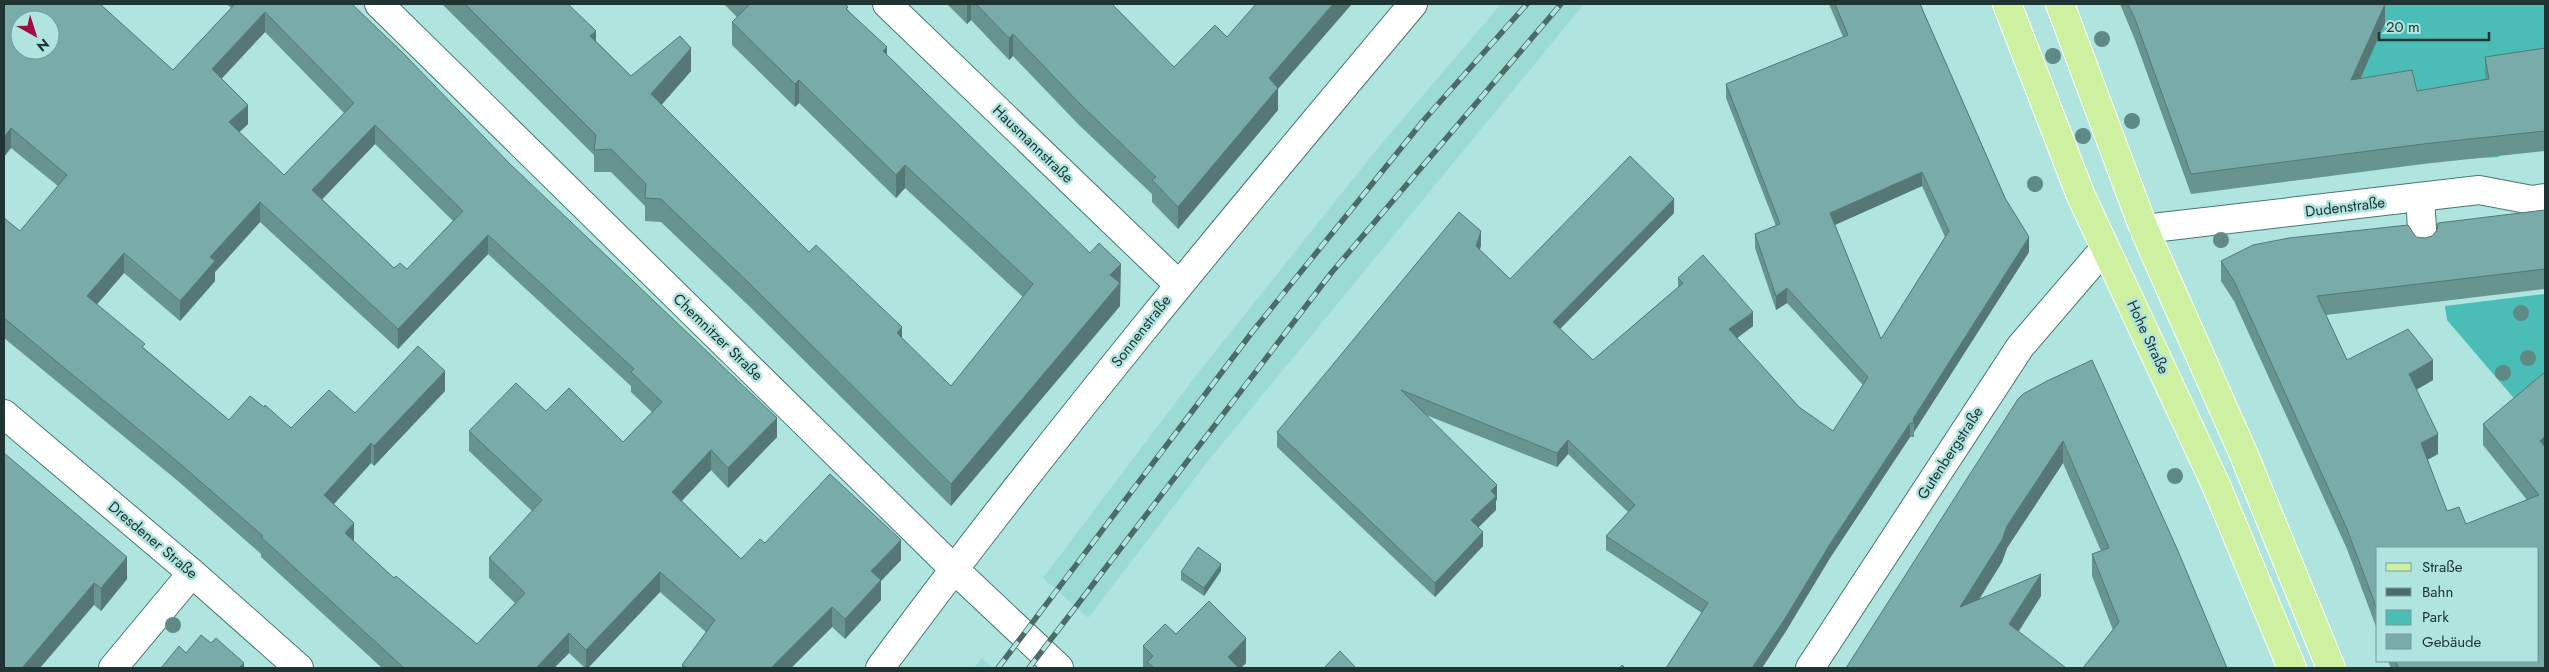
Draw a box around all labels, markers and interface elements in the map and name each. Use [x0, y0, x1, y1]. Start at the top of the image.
north arrow [10, 10, 60, 60]
scale bar [2379, 10, 2489, 42]
text: 20 m [2386, 16, 2420, 38]
text: N [33, 34, 54, 56]
street label: Hausmannstraße [988, 100, 1079, 188]
street label: Dudenstraße [2304, 191, 2387, 223]
street label: Chemnitzer Straße [668, 288, 768, 386]
street label: Sonnenstraße [1106, 290, 1176, 372]
street label: Hohe Straße [2121, 296, 2175, 378]
street label: Gutenbergstraße [1912, 402, 1988, 504]
street label: Dresdener Straße [103, 496, 203, 584]
legend [2376, 547, 2539, 662]
text: Straße [2422, 556, 2463, 578]
text: Bahn [2422, 581, 2453, 603]
text: Park [2422, 606, 2449, 628]
text: Gebäude [2422, 631, 2482, 653]

